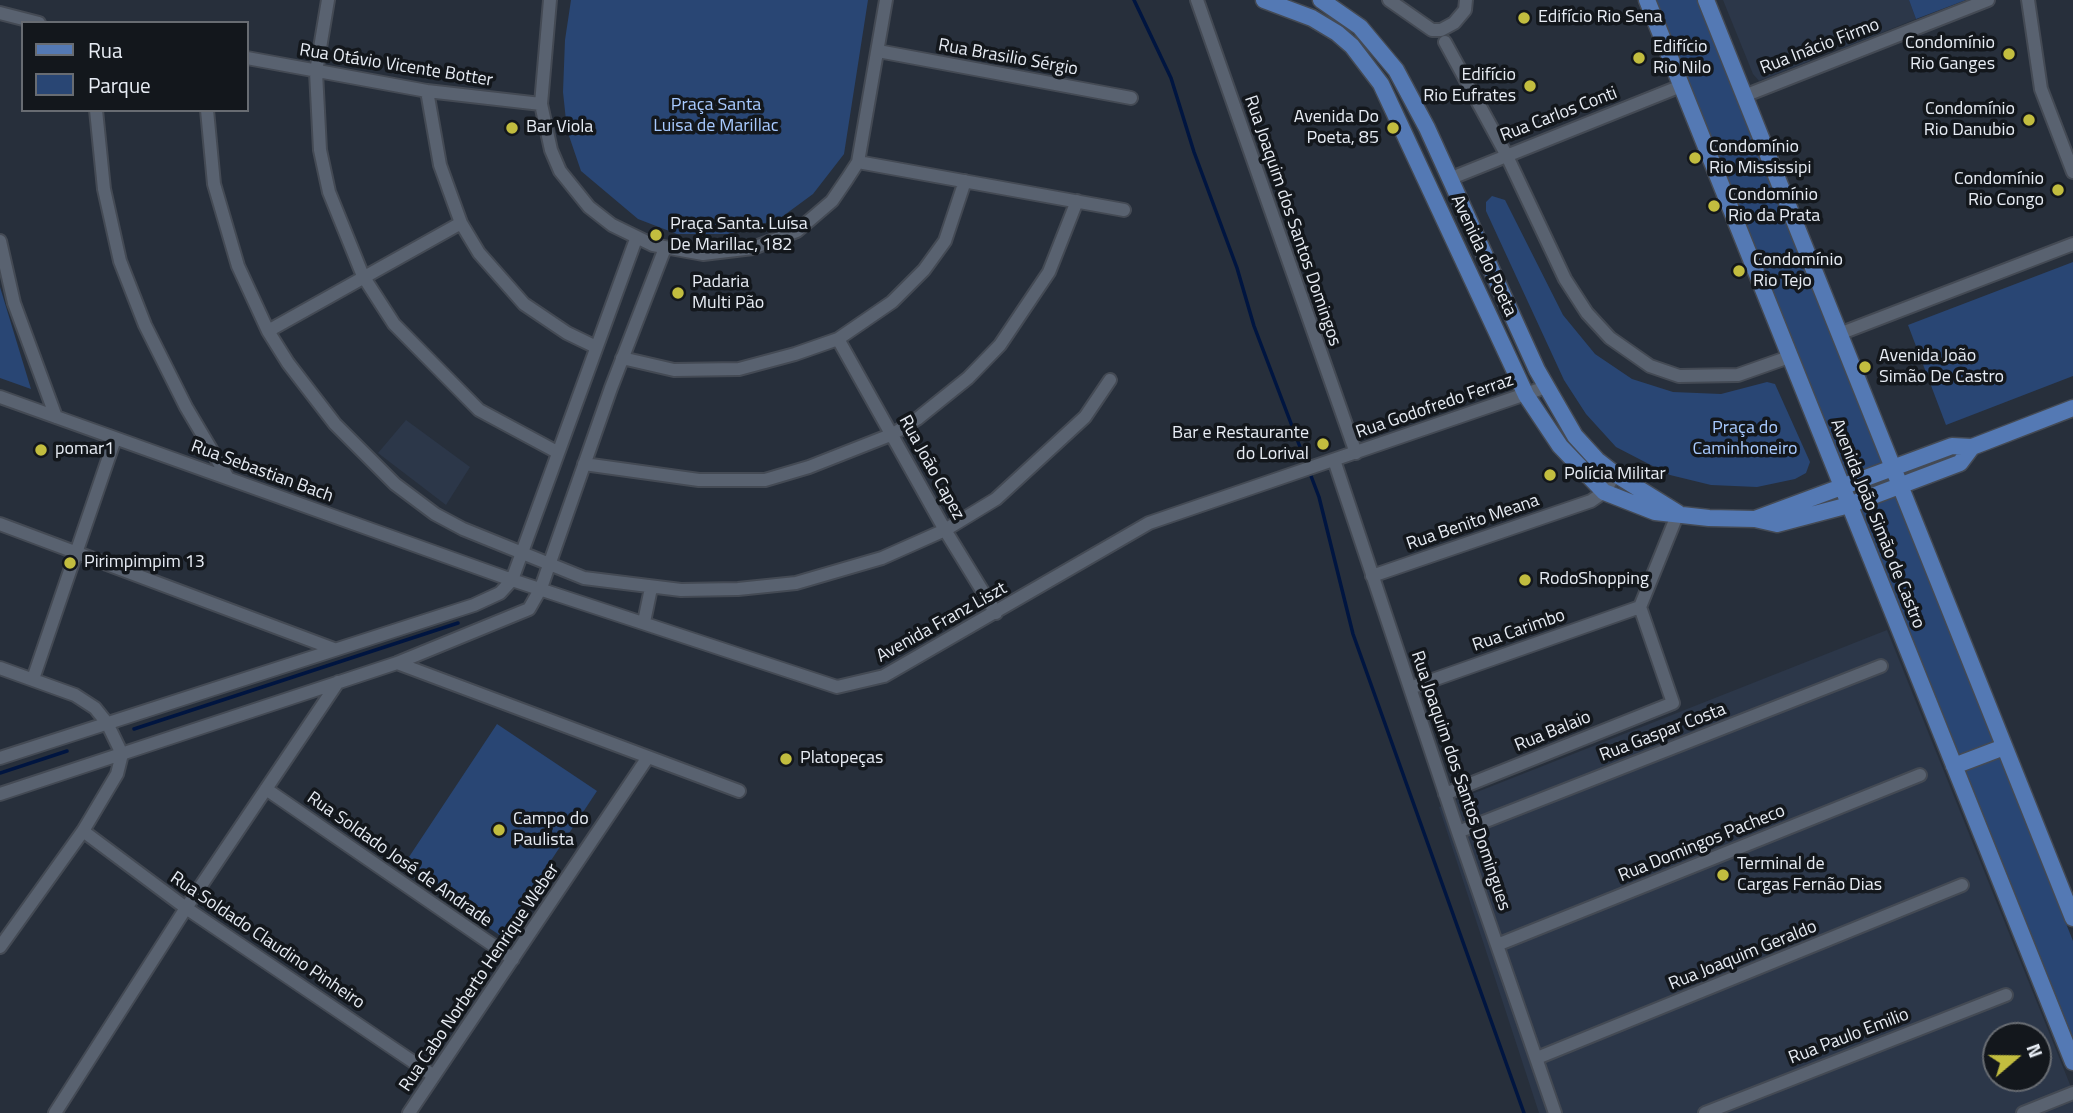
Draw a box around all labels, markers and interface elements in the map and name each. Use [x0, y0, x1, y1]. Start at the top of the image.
place label: Edifício Rio Sena [1538, 7, 1662, 29]
marker: Edifício Rio Sena [1516, 10, 1532, 26]
street label: Rua Inácio Firmo [1757, 14, 1883, 80]
legend [21, 21, 248, 112]
place label: Condomínio Rio Ganges [1905, 33, 1995, 76]
text: Rua [88, 34, 123, 66]
street label: Rua Brasilio Sérgio [936, 35, 1080, 81]
place label: Edifício Rio Nilo [1653, 37, 1711, 80]
street label: Rua Otávio Vicente Botter [298, 40, 494, 92]
marker: Condomínio Rio Ganges [2001, 46, 2017, 62]
marker: Edifício Rio Nilo [1631, 50, 1647, 66]
place label: Edifício Rio Eufrates [1423, 65, 1516, 108]
text: Parque [88, 69, 151, 101]
marker: Edifício Rio Eufrates [1522, 78, 1538, 94]
street label: Rua Carlos Conti [1497, 83, 1621, 147]
street label: Rua Joaquim dos Santos Domingos [1239, 93, 1345, 349]
park label: Praça Santa Luisa de Marillac [653, 95, 779, 138]
place label: Condomínio Rio Danubio [1924, 99, 2015, 142]
place label: Avenida Do Poeta, 85 [1294, 107, 1379, 150]
marker: Condomínio Rio Danubio [2021, 112, 2037, 128]
place label: Bar Viola [526, 117, 593, 139]
marker: Bar Viola [504, 120, 520, 136]
marker: Avenida Do Poeta, 85 [1385, 120, 1401, 136]
place label: Condomínio Rio Mississipi [1709, 137, 1811, 180]
marker: Condomínio Rio Mississipi [1687, 150, 1703, 166]
place label: Condomínio Rio Congo [1954, 169, 2044, 212]
marker: Condomínio Rio Congo [2050, 182, 2066, 198]
place label: Condomínio Rio da Prata [1728, 185, 1820, 228]
street label: Avenida do Poeta [1445, 192, 1521, 320]
marker: Condomínio Rio da Prata [1706, 198, 1722, 214]
place label: Praça Santa. Luísa De Marillac, 182 [670, 214, 808, 256]
marker: Praça Santa. Luísa De Marillac, 182 [648, 227, 664, 243]
place label: Condomínio Rio Tejo [1753, 250, 1843, 292]
marker: Condomínio Rio Tejo [1731, 263, 1747, 279]
place label: Padaria Multi Pão [692, 272, 764, 314]
marker: Padaria Multi Pão [670, 285, 686, 301]
place label: Avenida João Simão De Castro [1879, 346, 2004, 388]
marker: Avenida João Simão De Castro [1857, 359, 1873, 375]
street label: Rua Godofredo Ferraz [1353, 370, 1517, 444]
street label: Rua João Capez [893, 412, 969, 524]
street label: Avenida João Simão de Castro [1825, 416, 1929, 632]
park label: Praça do Caminhoneiro [1693, 418, 1797, 460]
place label: Bar e Restaurante do Lorival [1172, 423, 1309, 466]
street label: Rua Sebastian Bach [188, 436, 336, 508]
marker: Bar e Restaurante do Lorival [1315, 436, 1331, 452]
place label: pomar1 [55, 439, 114, 461]
marker: pomar1 [33, 442, 49, 458]
place label: Polícia Militar [1564, 464, 1666, 486]
marker: Polícia Militar [1542, 467, 1558, 483]
street label: Rua Benito Meana [1404, 490, 1542, 556]
place label: Pirimpimpim 13 [84, 552, 205, 574]
marker: Pirimpimpim 13 [62, 555, 78, 571]
place label: RodoShopping [1539, 569, 1649, 591]
marker: RodoShopping [1517, 572, 1533, 588]
street label: Avenida Franz Liszt [873, 578, 1011, 668]
street label: Rua Carimbo [1470, 605, 1568, 657]
street label: Rua Joaquim dos Santos Domingues [1405, 648, 1515, 914]
street label: Rua Gaspar Costa [1597, 699, 1729, 767]
street label: Rua Balaio [1512, 707, 1594, 757]
place label: Platopeças [800, 748, 883, 770]
marker: Platopeças [778, 751, 794, 767]
street label: Rua Soldado José de Andrade [302, 788, 496, 932]
street label: Rua Domingos Pacheco [1615, 801, 1789, 887]
place label: Campo do Paulista [513, 809, 589, 852]
marker: Campo do Paulista [491, 822, 507, 838]
place label: Terminal de Cargas Fernão Dias [1737, 854, 1882, 896]
street label: Rua Cabo Norberto Henrique Weber [395, 860, 565, 1096]
marker: Terminal de Cargas Fernão Dias [1715, 867, 1731, 883]
street label: Rua Soldado Claudino Pinheiro [166, 868, 368, 1014]
street label: Rua Joaquim Geraldo [1666, 916, 1820, 996]
street label: Rua Paulo Emilio [1786, 1004, 1912, 1070]
north arrow [1982, 1022, 2052, 1092]
text: N [2019, 1039, 2051, 1061]

